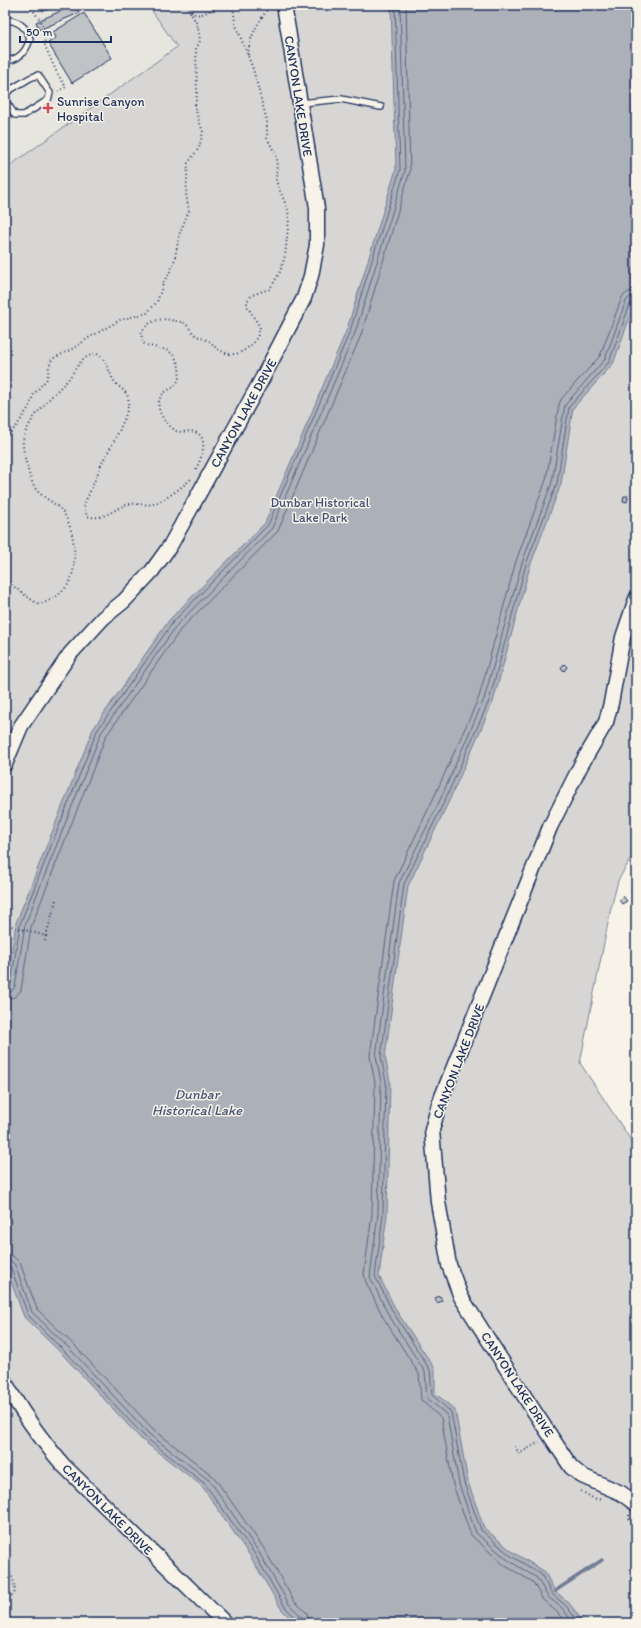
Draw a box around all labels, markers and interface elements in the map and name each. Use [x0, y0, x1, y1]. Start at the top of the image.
scale bar [20, 18, 111, 44]
text: 50 m [26, 25, 52, 39]
street label: CANYON LAKE DRIVE [282, 35, 315, 158]
place label: Sunrise Canyon Hospital [57, 94, 145, 124]
marker: Sunrise Canyon Hospital [42, 102, 54, 114]
street label: CANYON LAKE DRIVE [207, 356, 280, 470]
park label: Dunbar Historical Lake Park [271, 495, 370, 525]
street label: CANYON LAKE DRIVE [430, 1001, 487, 1121]
water label: Dunbar Historical Lake [152, 1086, 243, 1119]
street label: CANYON LAKE DRIVE [478, 1329, 557, 1440]
street label: CANYON LAKE DRIVE [59, 1461, 156, 1558]

